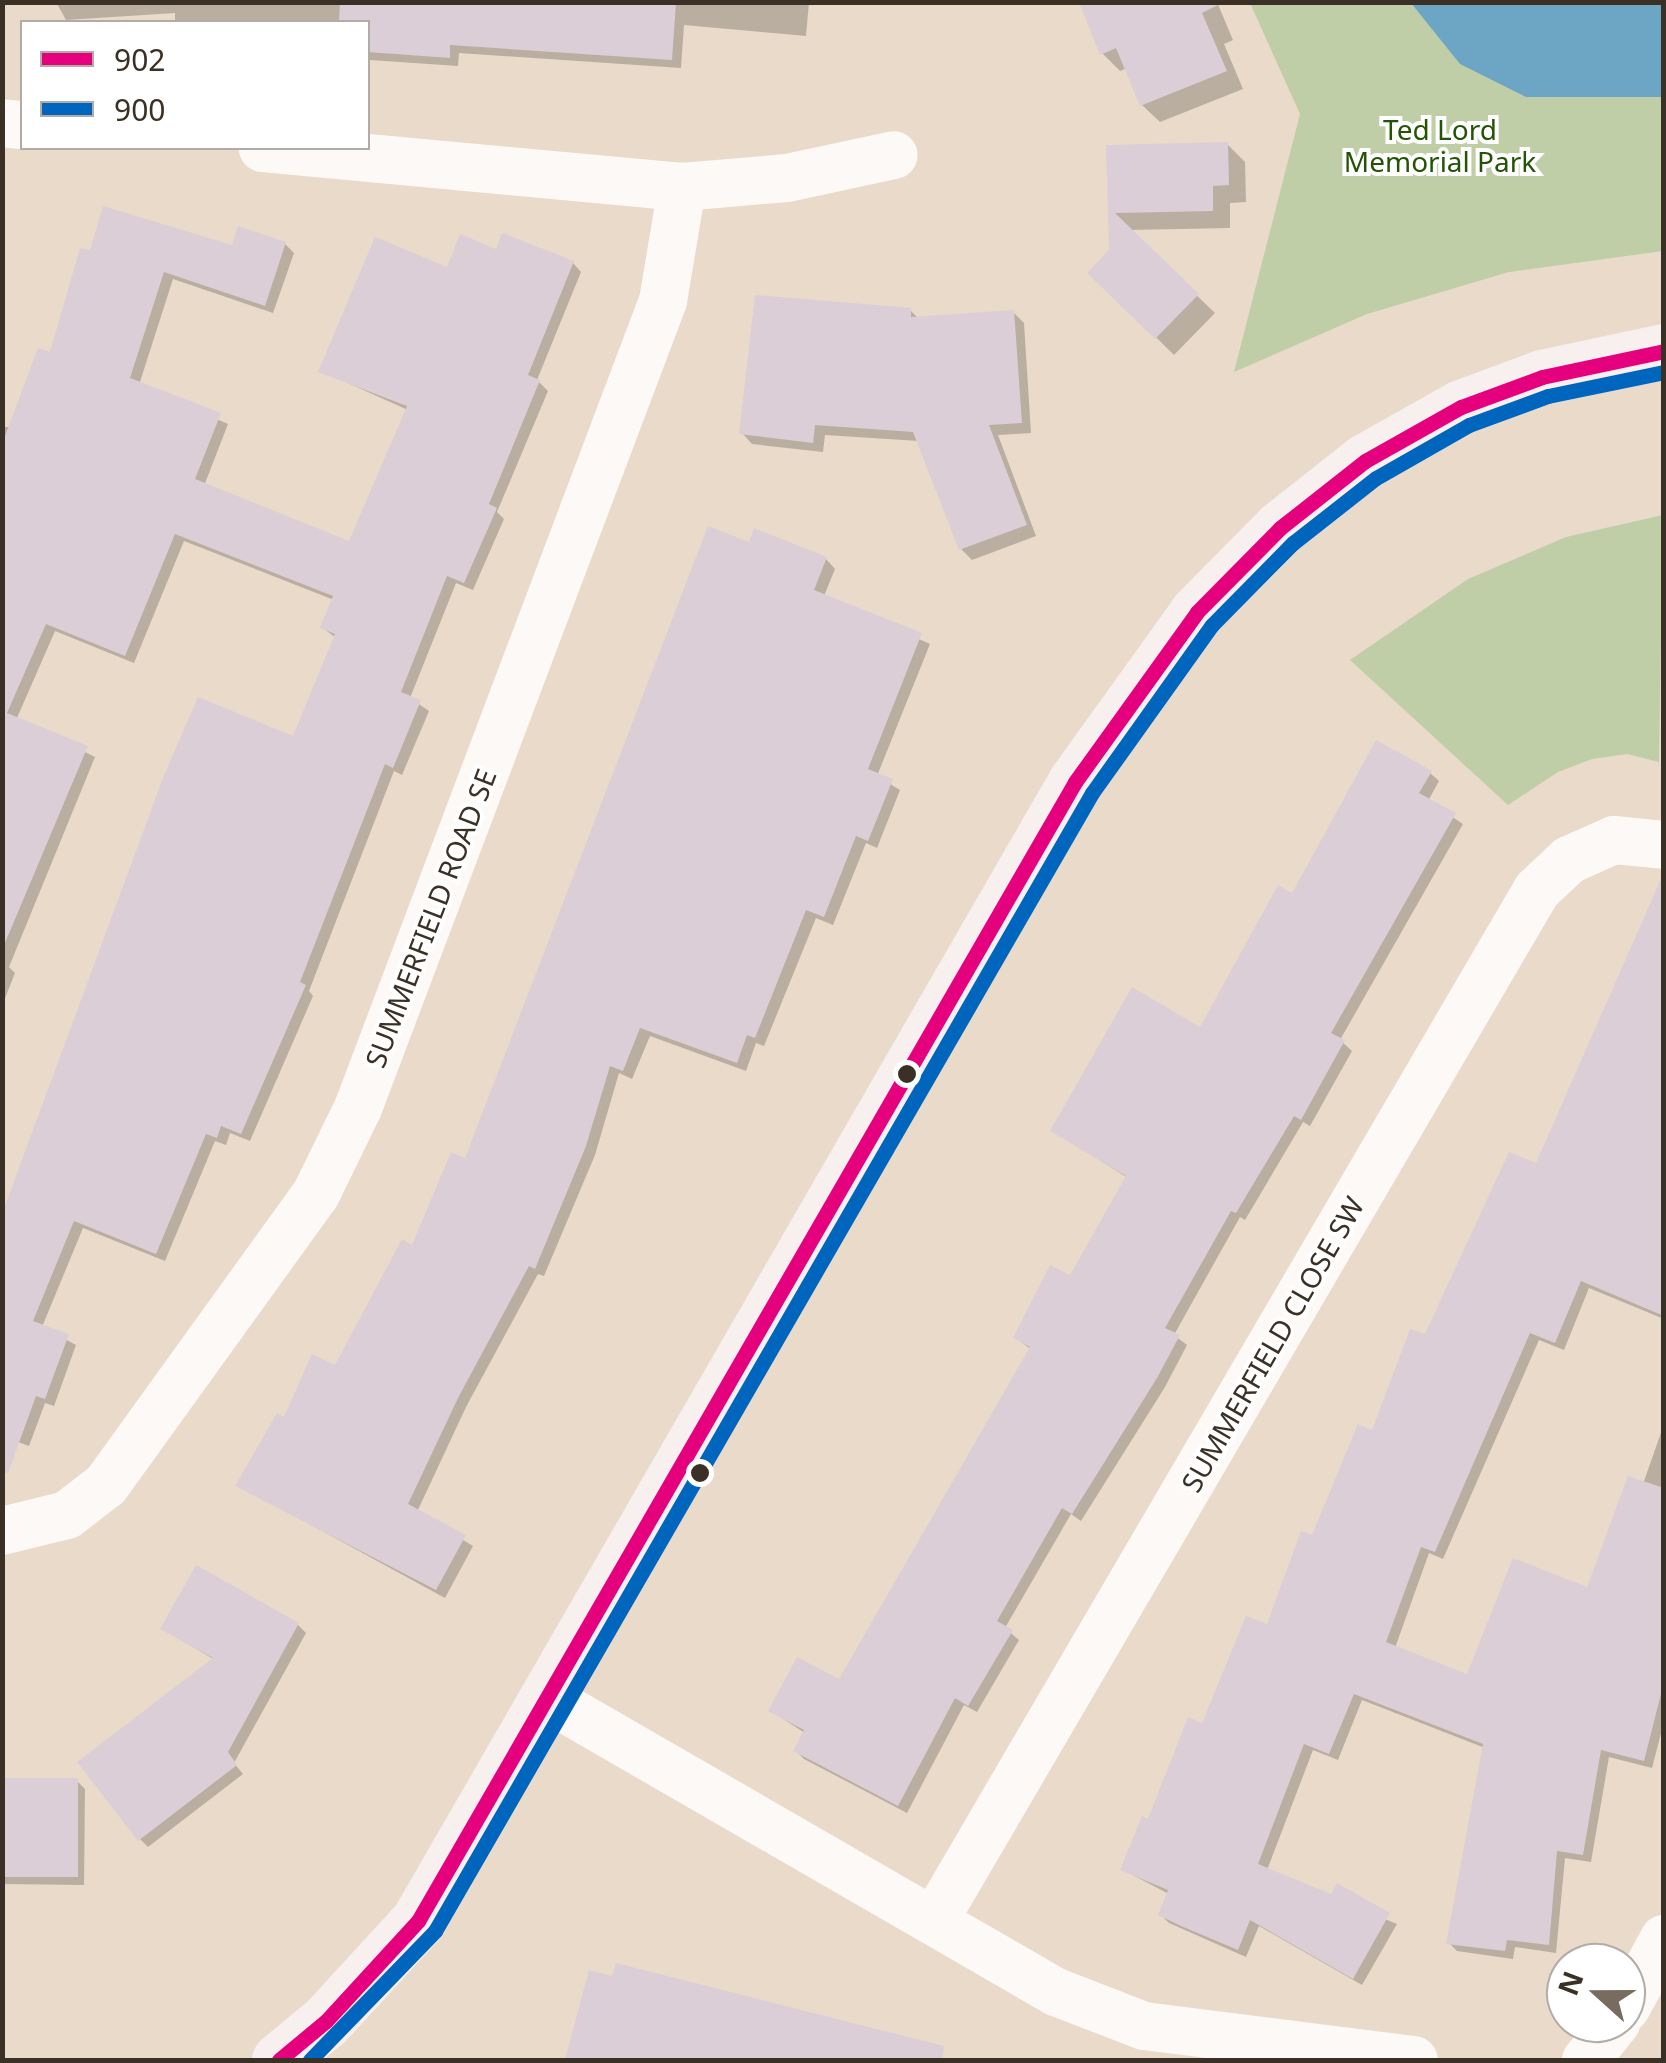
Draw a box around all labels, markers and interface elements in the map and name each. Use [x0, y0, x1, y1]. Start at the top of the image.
legend [20, 20, 370, 150]
text: 902 [114, 39, 165, 80]
text: 900 [114, 89, 165, 130]
park label: Ted Lord Memorial Park [1344, 112, 1536, 178]
street label: SUMMERFIELD ROAD SE [358, 764, 502, 1072]
unlabelled marker [897, 1064, 917, 1084]
street label: SUMMERFIELD CLOSE SW [1174, 1191, 1370, 1497]
unlabelled marker [690, 1463, 710, 1483]
north arrow [1546, 1943, 1646, 2043]
text: N [1548, 1966, 1592, 2000]

